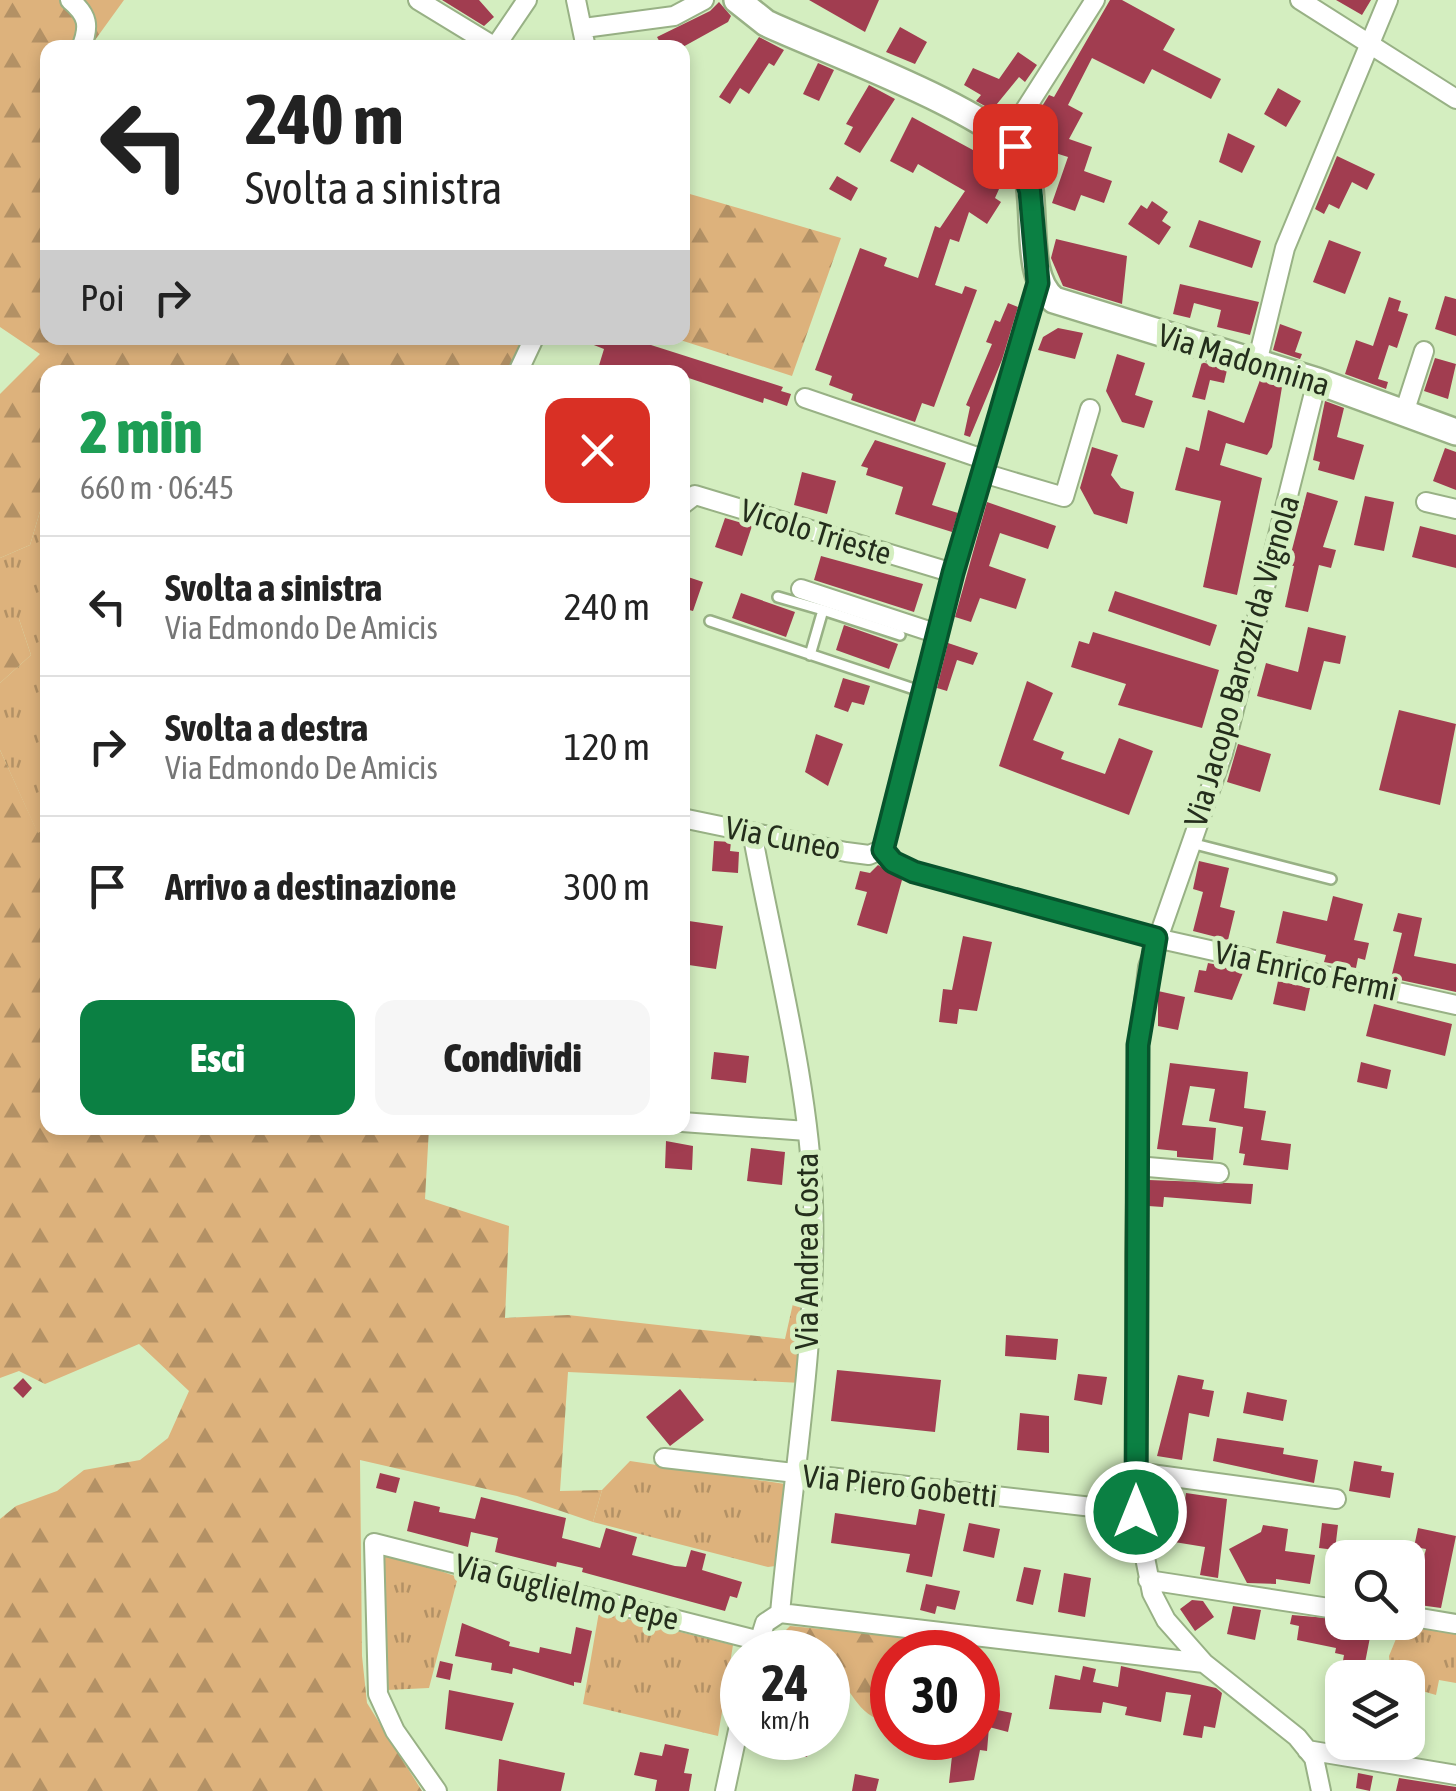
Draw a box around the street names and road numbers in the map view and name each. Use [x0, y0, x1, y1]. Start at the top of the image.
street label: Via Madonnina [1154, 316, 1334, 403]
street label: Vicolo Trieste [736, 491, 896, 572]
street label: Via Jacopo Barozzi da Vignola [1176, 491, 1307, 831]
street label: Via Cuneo [722, 808, 844, 867]
street label: Via Enrico Fermi [1211, 933, 1401, 1008]
street label: Via Andrea Costa [788, 1153, 825, 1349]
street label: Via Piero Gobetti [801, 1457, 999, 1514]
street label: Via Guglielmo Pepe [451, 1546, 683, 1637]

